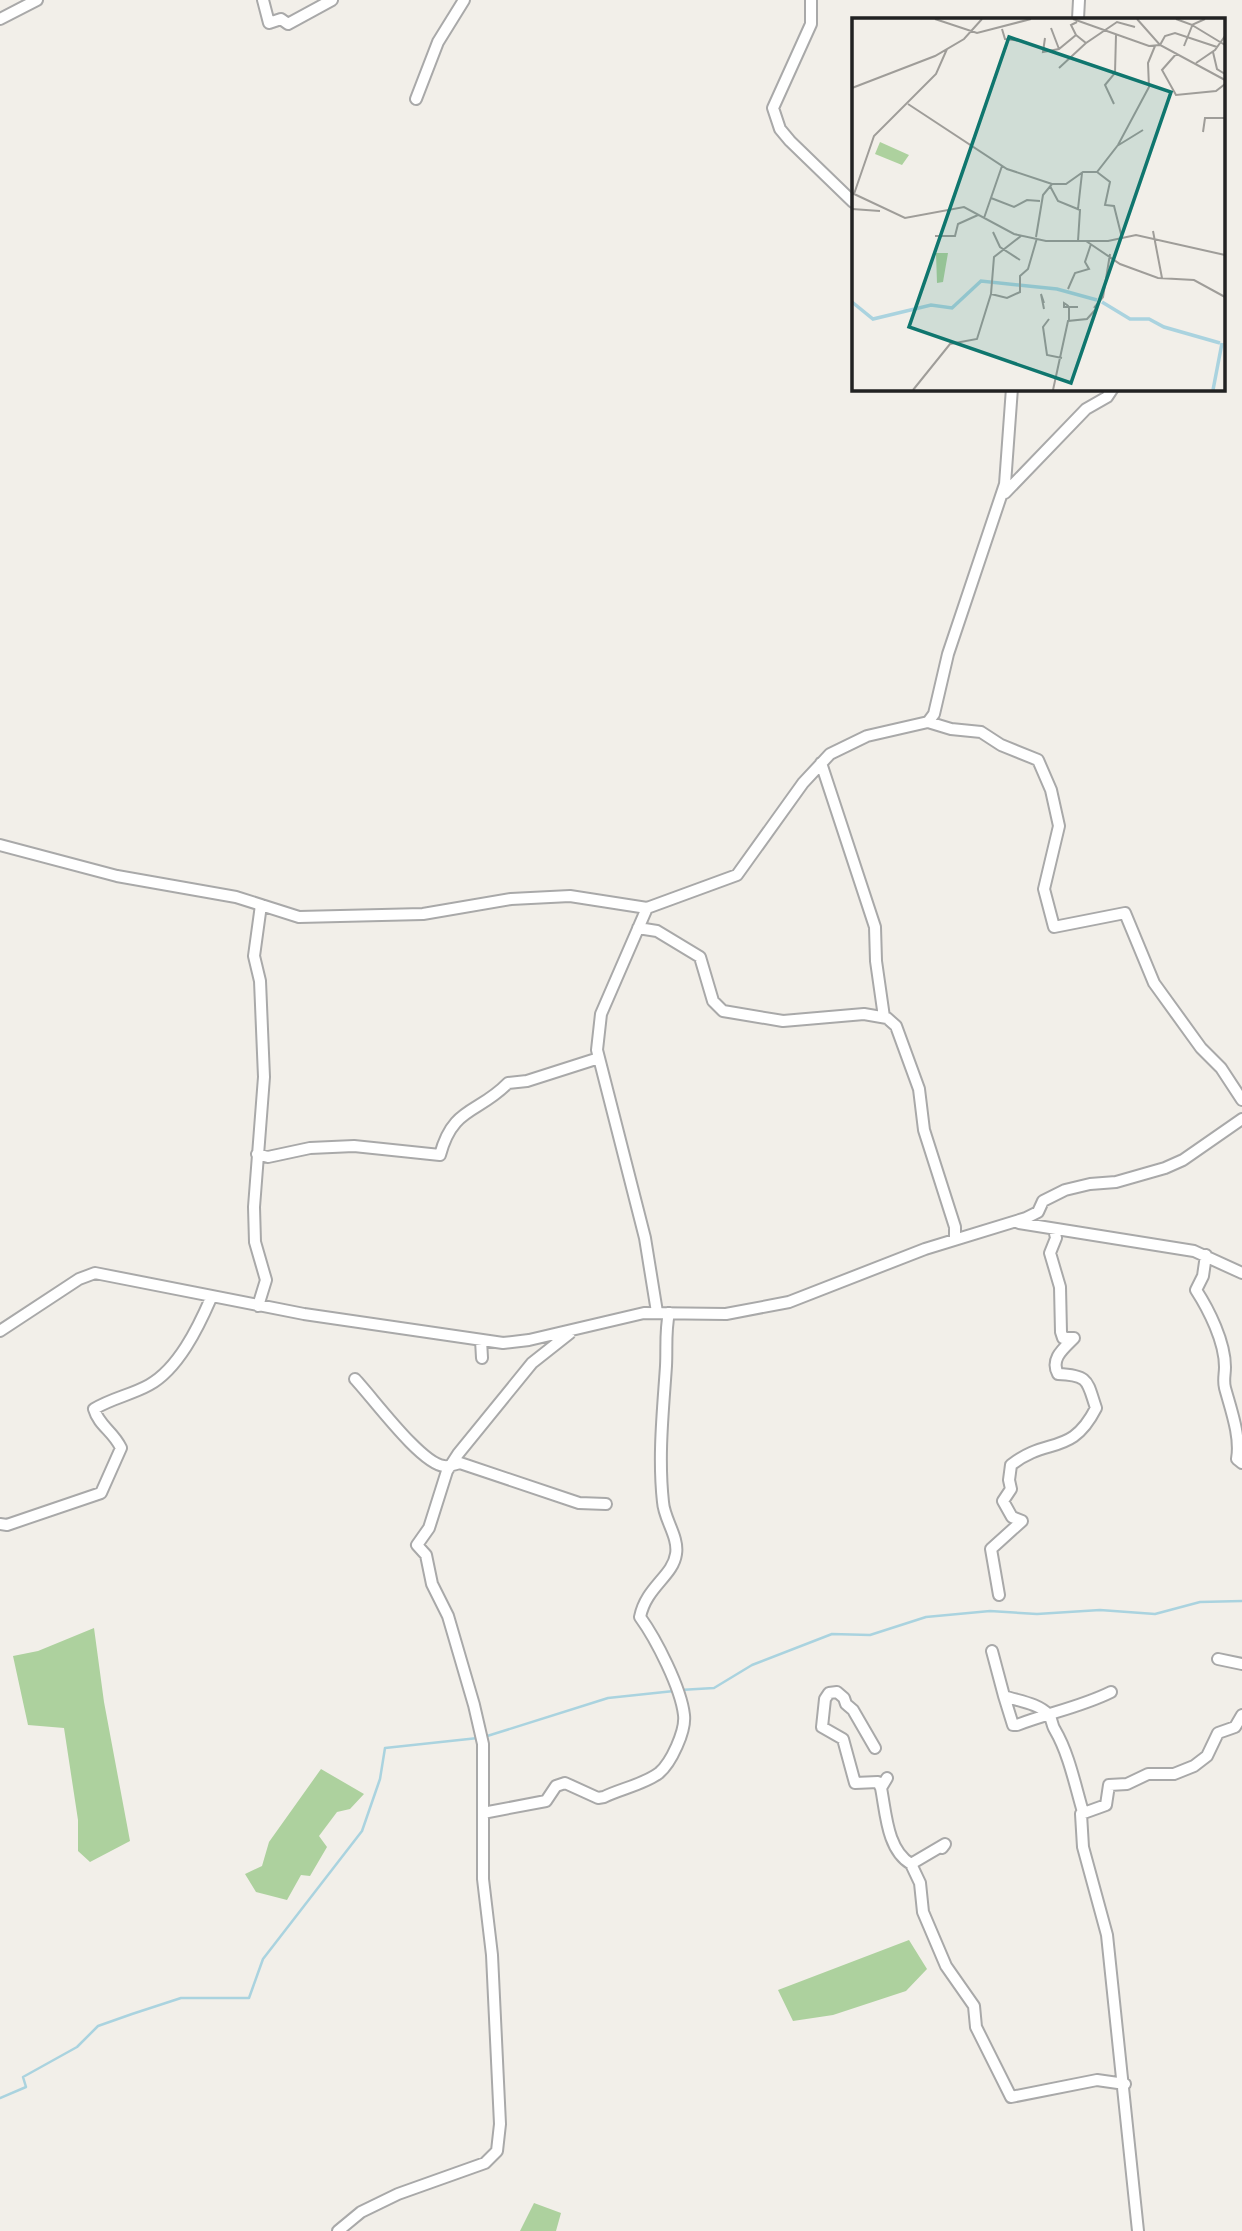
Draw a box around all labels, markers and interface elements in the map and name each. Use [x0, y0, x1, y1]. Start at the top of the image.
inset map [852, 18, 1224, 390]

